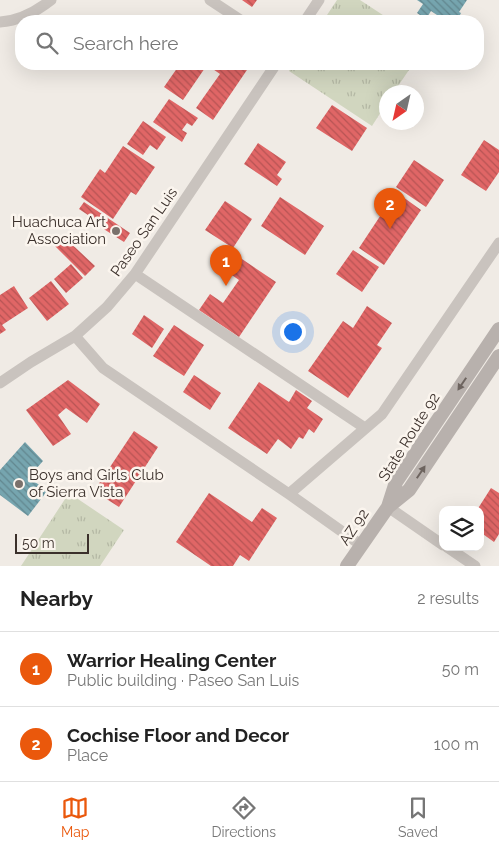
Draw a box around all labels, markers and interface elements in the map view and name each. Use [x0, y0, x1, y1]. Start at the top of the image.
search box [15, 15, 484, 70]
icon: search [33, 29, 61, 57]
text: Search here [73, 32, 179, 54]
north arrow [379, 85, 424, 130]
street label: Paseo San Luis [107, 184, 181, 280]
pin: 2 [374, 188, 406, 229]
place label: Huachuca Art Association [12, 213, 106, 248]
marker: Huachuca Art Association [110, 225, 122, 237]
pin: 1 [210, 245, 242, 286]
your location [280, 319, 306, 345]
one-way arrow [457, 377, 467, 390]
street label: State Route 92 [375, 389, 444, 485]
one-way arrow [416, 465, 426, 479]
place label: Boys and Girls Club of Sierra Vista [29, 466, 164, 501]
marker: Boys and Girls Club of Sierra Vista [13, 478, 25, 490]
street label: AZ 92 [335, 505, 373, 549]
map controls [439, 506, 484, 551]
button: layers [439, 506, 484, 551]
scale bar [15, 531, 89, 554]
text: 50 m [22, 535, 55, 551]
text: Nearby [20, 586, 93, 611]
text: 2 results [417, 589, 479, 608]
text: Warrior Healing Center [67, 649, 276, 671]
text: 1 [32, 660, 40, 679]
text: 50 m [442, 660, 479, 679]
text: Public building · Paseo San Luis [67, 671, 299, 690]
text: Cochise Floor and Decor [67, 724, 289, 746]
text: 2 [31, 735, 41, 754]
text: 100 m [434, 735, 479, 754]
text: Place [67, 746, 108, 765]
tab: Map [61, 794, 89, 840]
tab: Directions [211, 794, 276, 840]
tab: Saved [398, 794, 438, 840]

